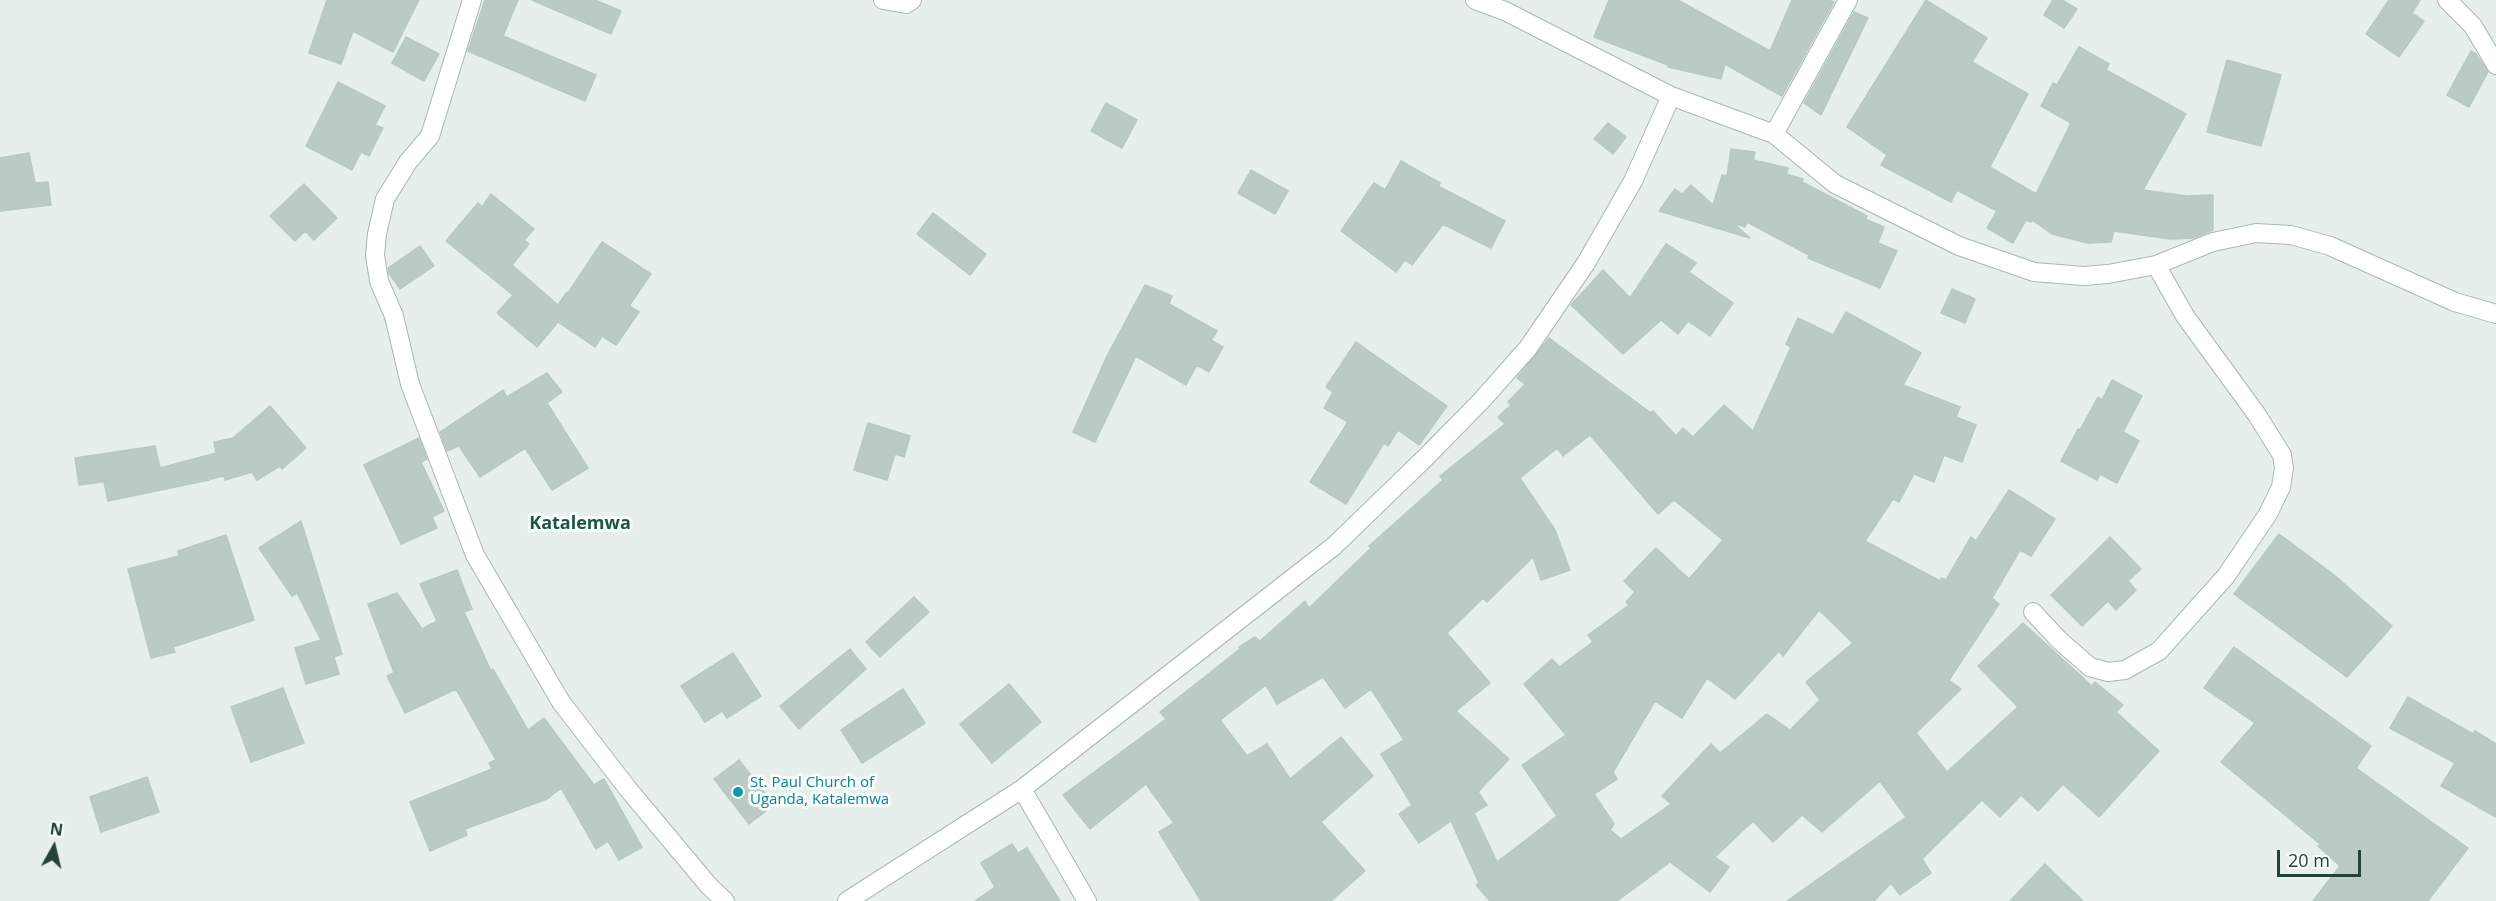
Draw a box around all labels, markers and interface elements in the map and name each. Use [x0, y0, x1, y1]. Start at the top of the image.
district label: Katalemwa [529, 513, 631, 535]
place label: St. Paul Church of Uganda, Katalemwa [750, 774, 889, 809]
marker: St. Paul Church of Uganda, Katalemwa [731, 785, 745, 799]
north arrow [24, 817, 84, 877]
text: N [49, 817, 64, 841]
scale bar [2280, 838, 2364, 876]
text: 20 m [2288, 848, 2330, 872]

